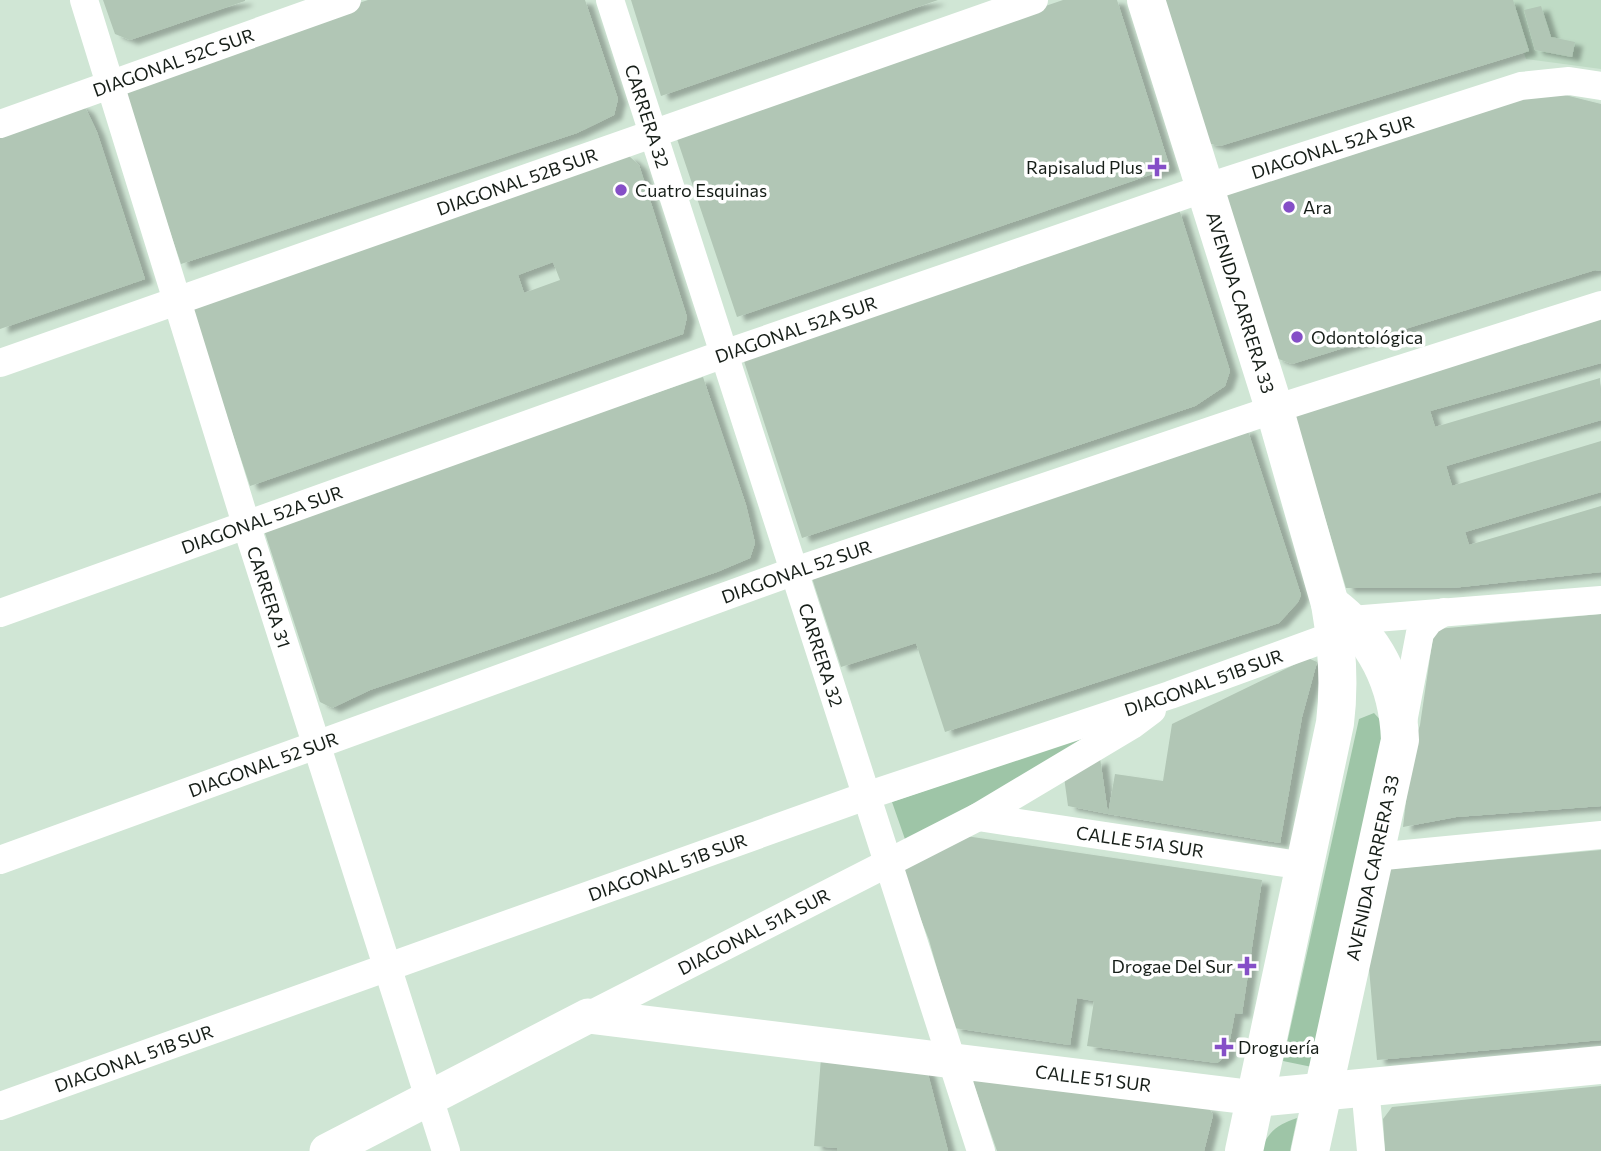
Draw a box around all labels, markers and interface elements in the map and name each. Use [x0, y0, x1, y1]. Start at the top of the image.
street label: DIAGONAL 52C SUR [90, 23, 257, 101]
street label: CARRERA 32 [620, 61, 674, 171]
street label: DIAGONAL 52A SUR [1249, 110, 1417, 183]
street label: DIAGONAL 52B SUR [434, 143, 600, 220]
place label: Rapisalud Plus [1026, 156, 1143, 178]
marker: Rapisalud Plus [1149, 159, 1165, 175]
place label: Cuatro Esquinas [635, 179, 767, 201]
marker: Cuatro Esquinas [613, 182, 629, 198]
place label: Ara [1303, 196, 1332, 218]
marker: Ara [1281, 199, 1297, 215]
street label: AVENIDA CARRERA 33 [1202, 209, 1280, 396]
street label: DIAGONAL 52A SUR [712, 291, 880, 367]
place label: Odontológica [1311, 326, 1423, 348]
marker: Odontológica [1289, 329, 1305, 345]
street label: DIAGONAL 52A SUR [178, 480, 345, 558]
street label: DIAGONAL 52 SUR [718, 535, 874, 608]
street label: CARRERA 31 [243, 543, 296, 650]
street label: CARRERA 32 [794, 600, 848, 709]
street label: DIAGONAL 51B SUR [1121, 644, 1286, 720]
street label: DIAGONAL 52 SUR [185, 727, 341, 802]
street label: AVENIDA CARRERA 33 [1341, 773, 1403, 963]
street label: CALLE 51A SUR [1075, 821, 1206, 862]
street label: DIAGONAL 51B SUR [585, 829, 750, 906]
street label: DIAGONAL 51A SUR [674, 884, 833, 979]
place label: Drogae Del Sur [1112, 955, 1233, 977]
marker: Drogae Del Sur [1239, 958, 1255, 974]
street label: DIAGONAL 51B SUR [51, 1020, 216, 1097]
place label: Droguería [1238, 1036, 1319, 1058]
marker: Droguería [1216, 1039, 1232, 1055]
street label: CALLE 51 SUR [1034, 1060, 1153, 1096]

